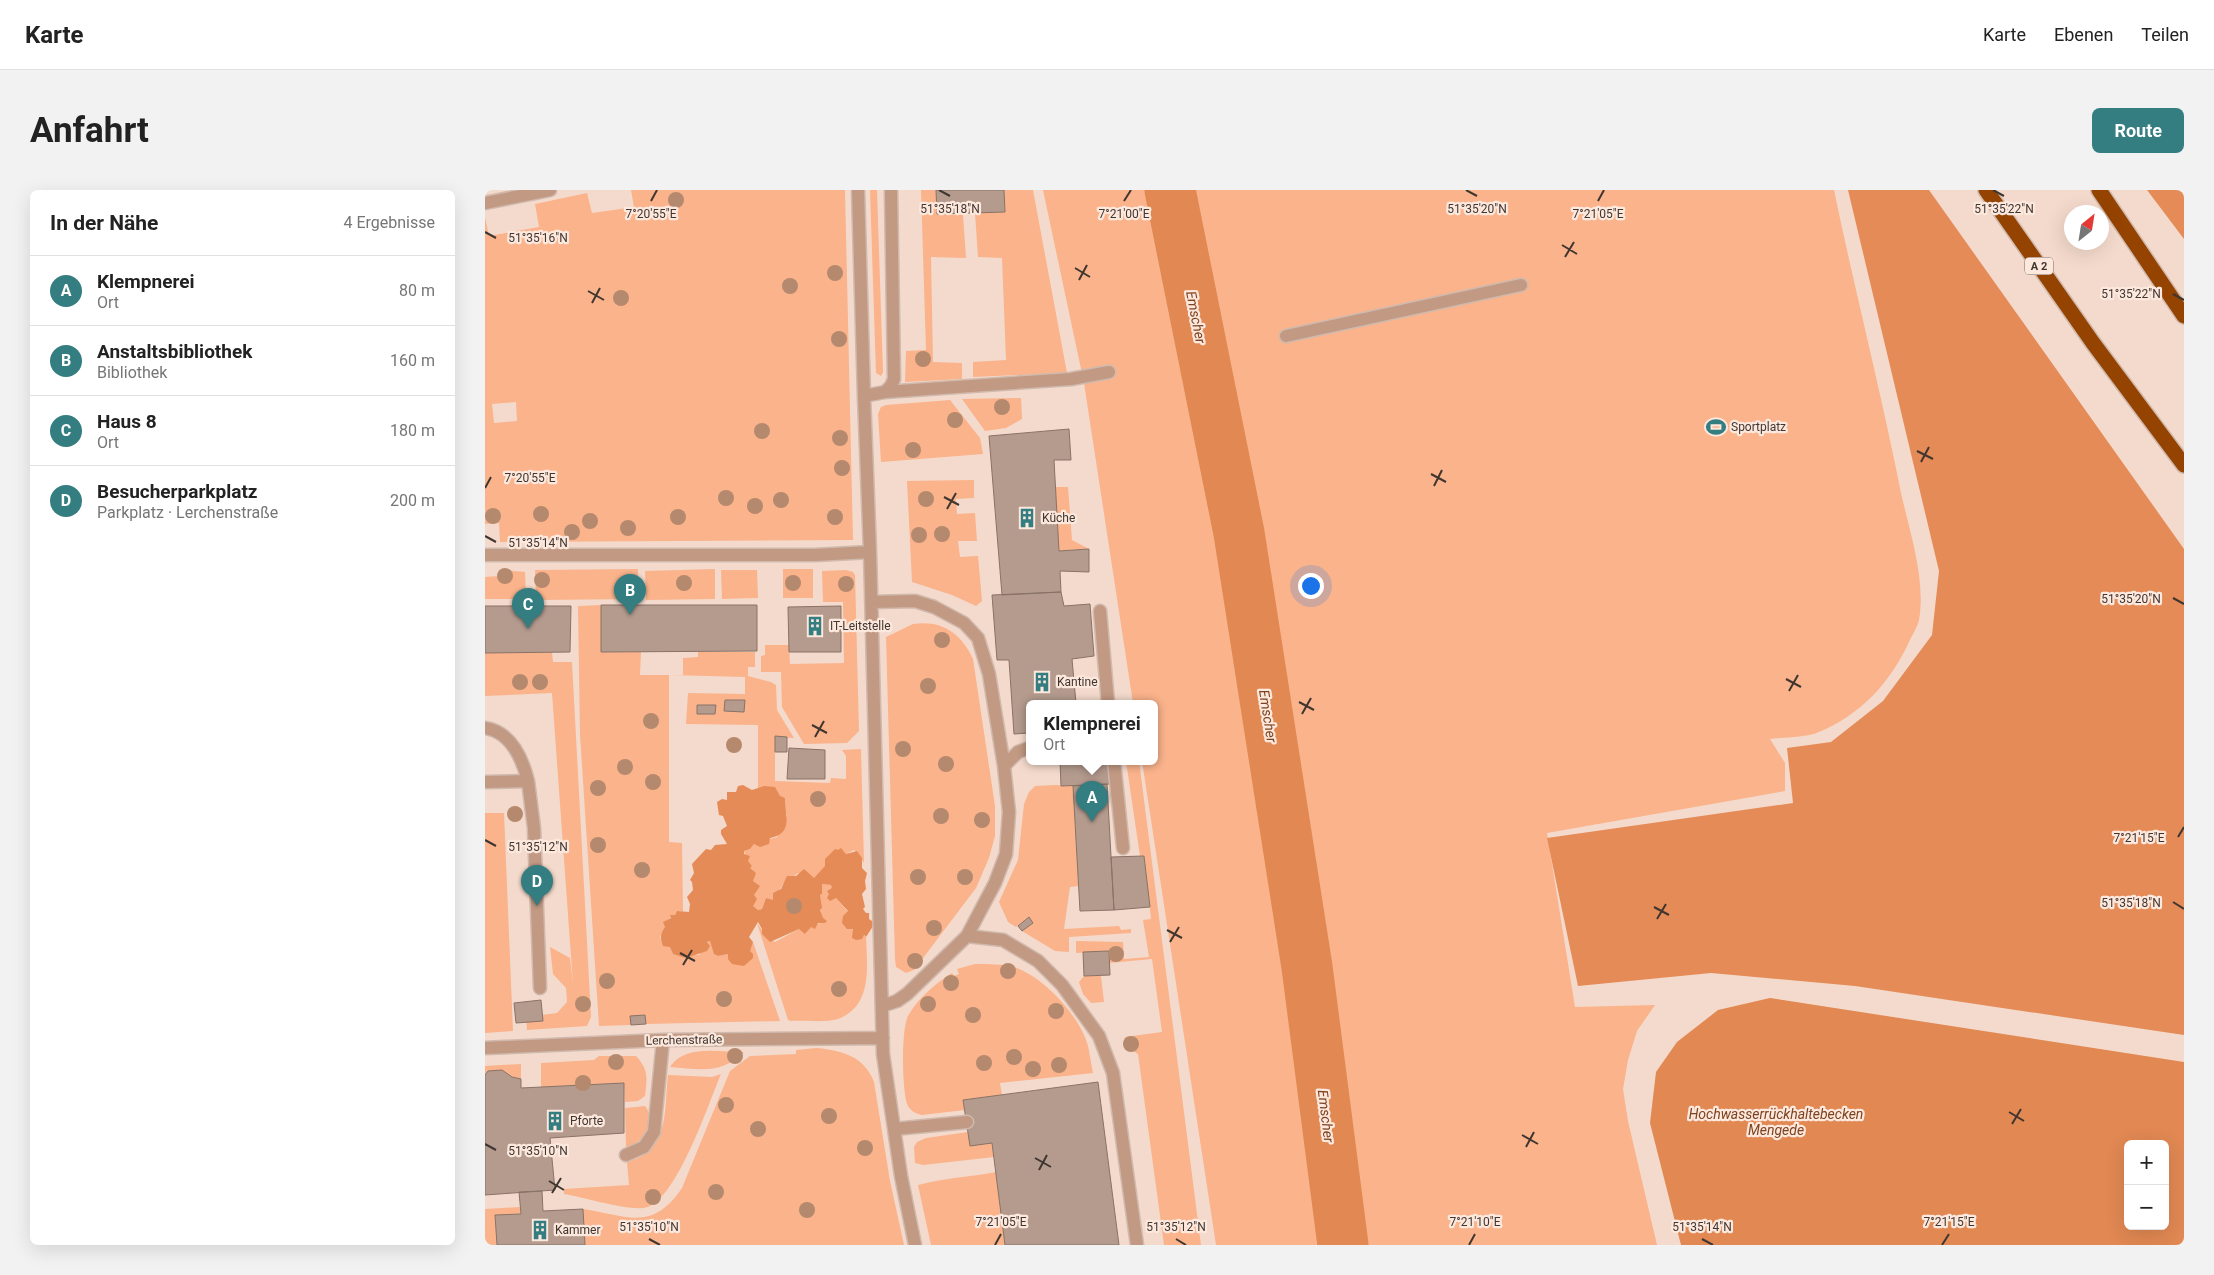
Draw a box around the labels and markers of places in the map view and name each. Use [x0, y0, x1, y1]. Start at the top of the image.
sports icon: Sportplatz [1705, 416, 1727, 438]
place label: Sportplatz [1731, 420, 1786, 434]
building icon: Küche [1016, 507, 1038, 529]
place label: Küche [1042, 511, 1075, 525]
pin: B [614, 574, 646, 615]
pin: C [512, 588, 544, 629]
building icon: IT-Leitstelle [804, 615, 826, 637]
place label: IT-Leitstelle [830, 619, 891, 633]
building icon: Kantine [1031, 671, 1053, 693]
place label: Kantine [1057, 675, 1098, 689]
pin: A [1076, 781, 1108, 822]
pin: D [521, 865, 553, 906]
building icon: Pforte [544, 1110, 566, 1132]
place label: Pforte [570, 1114, 603, 1128]
building icon: Kammer [529, 1219, 551, 1241]
place label: Kammer [555, 1223, 601, 1237]

